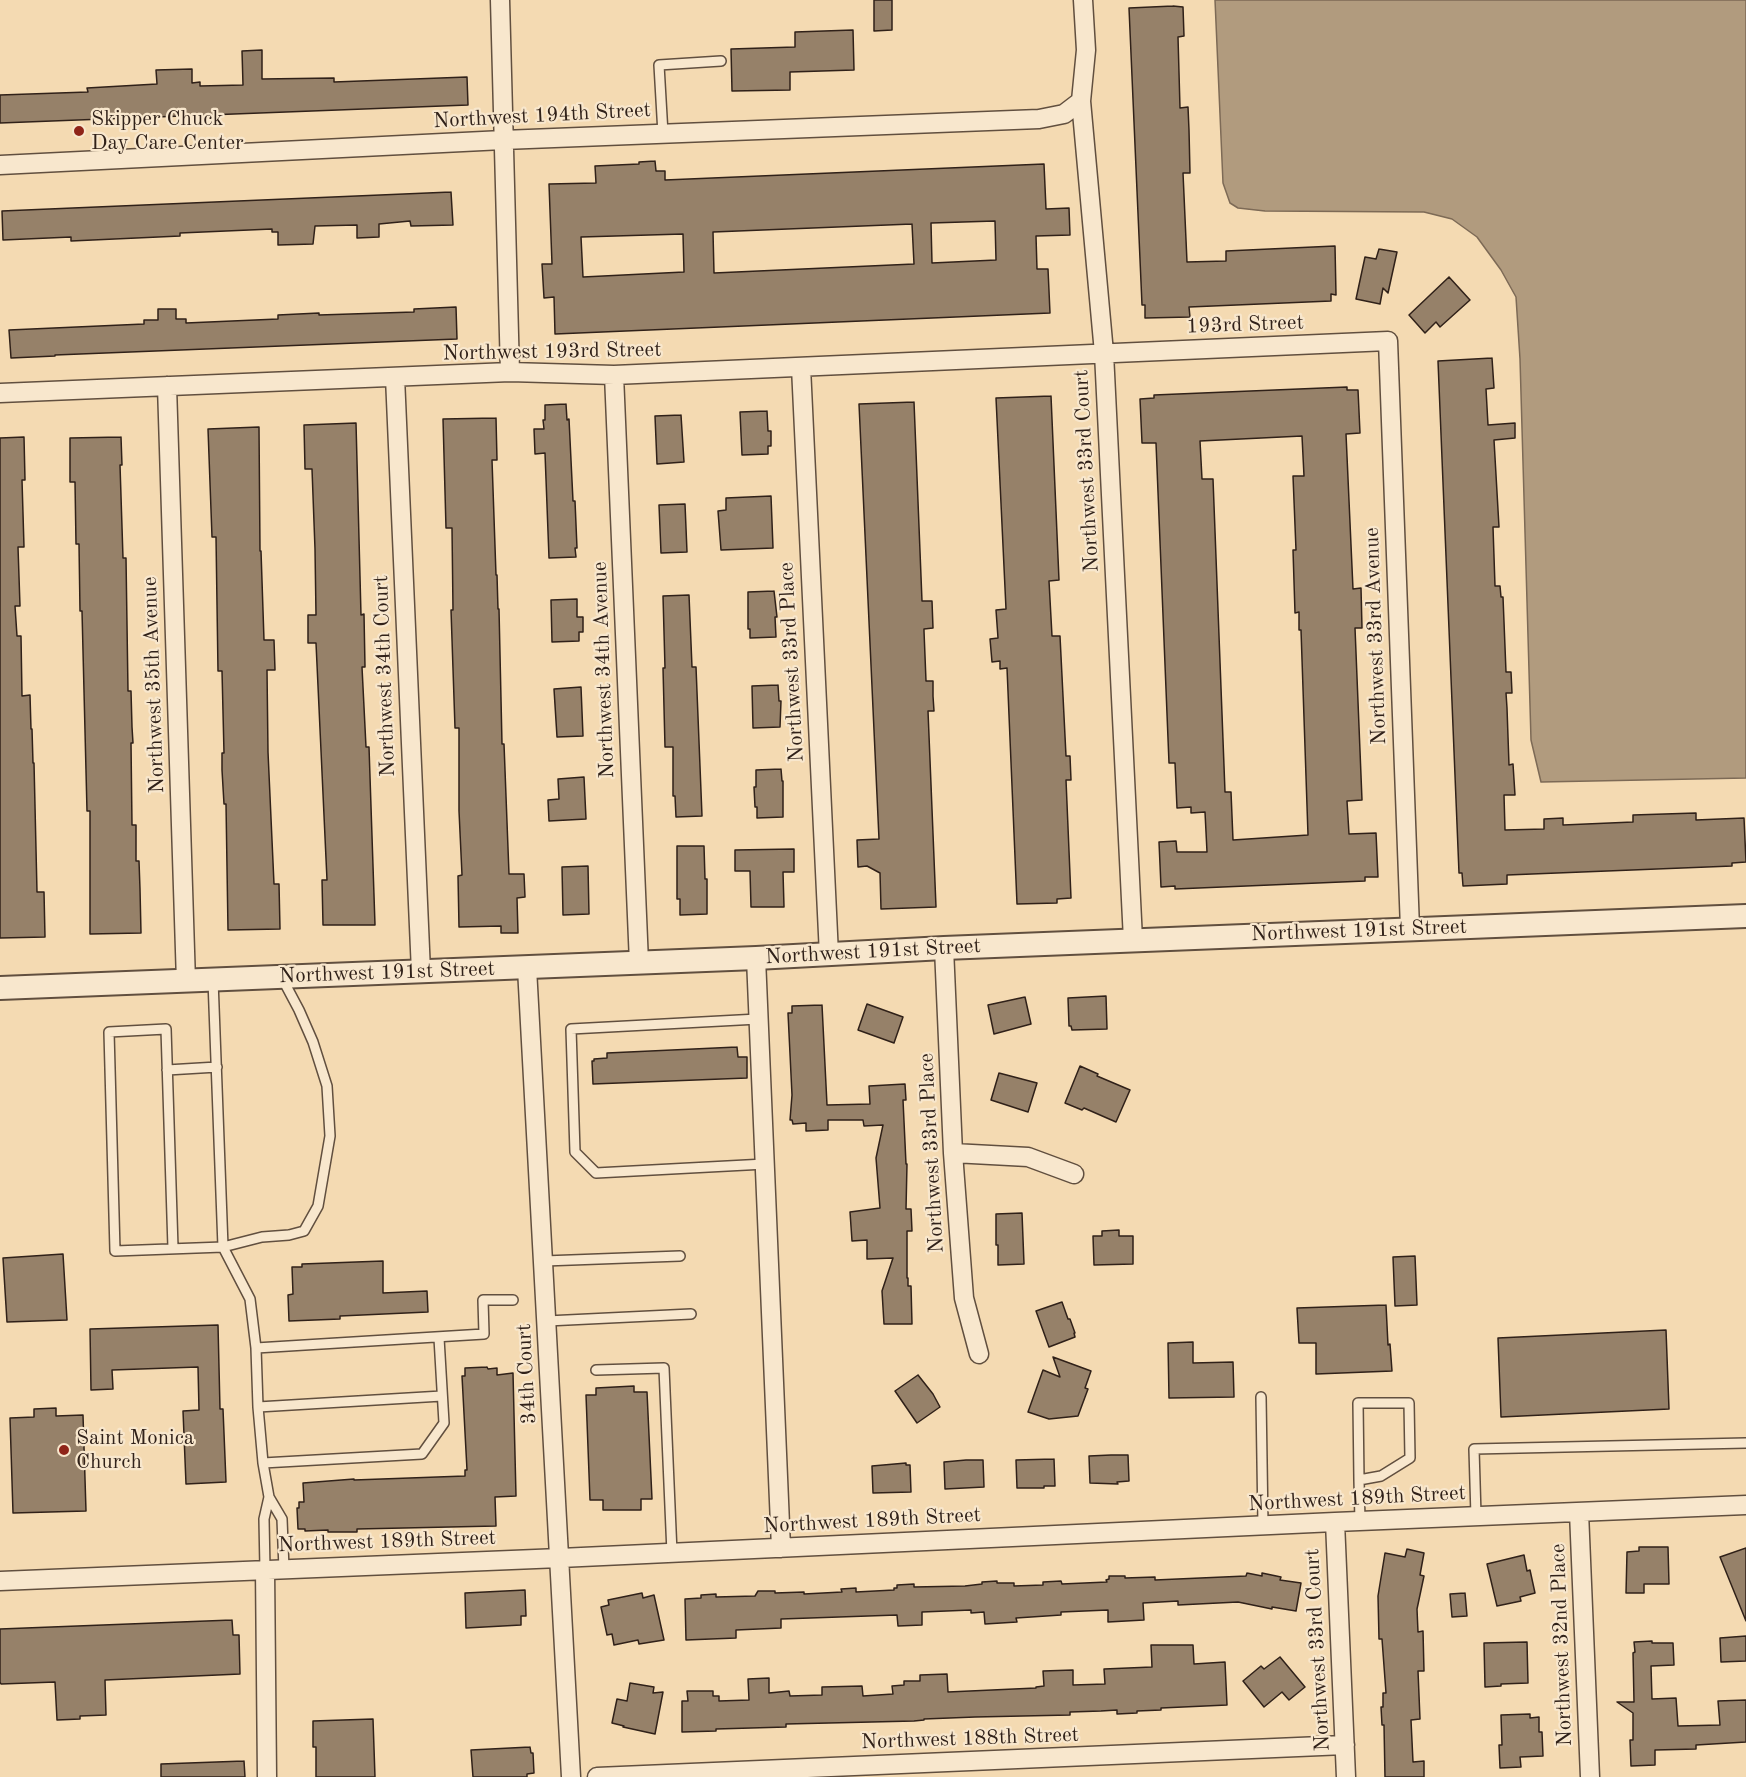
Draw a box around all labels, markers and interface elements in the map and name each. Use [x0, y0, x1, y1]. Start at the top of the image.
street label: Northwest 194th Street [432, 98, 652, 134]
place label: Skipper Chuck Day Care Center [91, 106, 244, 156]
marker: Skipper Chuck Day Care Center [72, 124, 86, 138]
street label: 193rd Street [1186, 310, 1304, 340]
street label: Northwest 193rd Street [442, 337, 662, 367]
street label: Northwest 33rd Court [1069, 369, 1105, 573]
street label: Northwest 33rd Avenue [1360, 527, 1392, 745]
street label: Northwest 34th Avenue [588, 561, 620, 779]
street label: Northwest 33rd Place [774, 561, 810, 763]
street label: Northwest 34th Court [369, 575, 401, 777]
street label: Northwest 35th Avenue [138, 576, 170, 794]
street label: Northwest 191st Street [1251, 915, 1467, 947]
street label: Northwest 191st Street [765, 934, 981, 970]
street label: Northwest 191st Street [279, 957, 495, 989]
street label: Northwest 33rd Place [914, 1052, 950, 1254]
street label: 34th Court [512, 1323, 542, 1425]
place label: Saint Monica Church [76, 1425, 194, 1475]
marker: Saint Monica Church [57, 1443, 71, 1457]
street label: Northwest 189th Street [1247, 1481, 1467, 1517]
street label: Northwest 189th Street [762, 1503, 982, 1539]
street label: Northwest 189th Street [278, 1526, 496, 1558]
street label: Northwest 32nd Place [1546, 1543, 1578, 1747]
street label: Northwest 33rd Court [1300, 1548, 1336, 1752]
street label: Northwest 188th Street [861, 1723, 1079, 1755]

